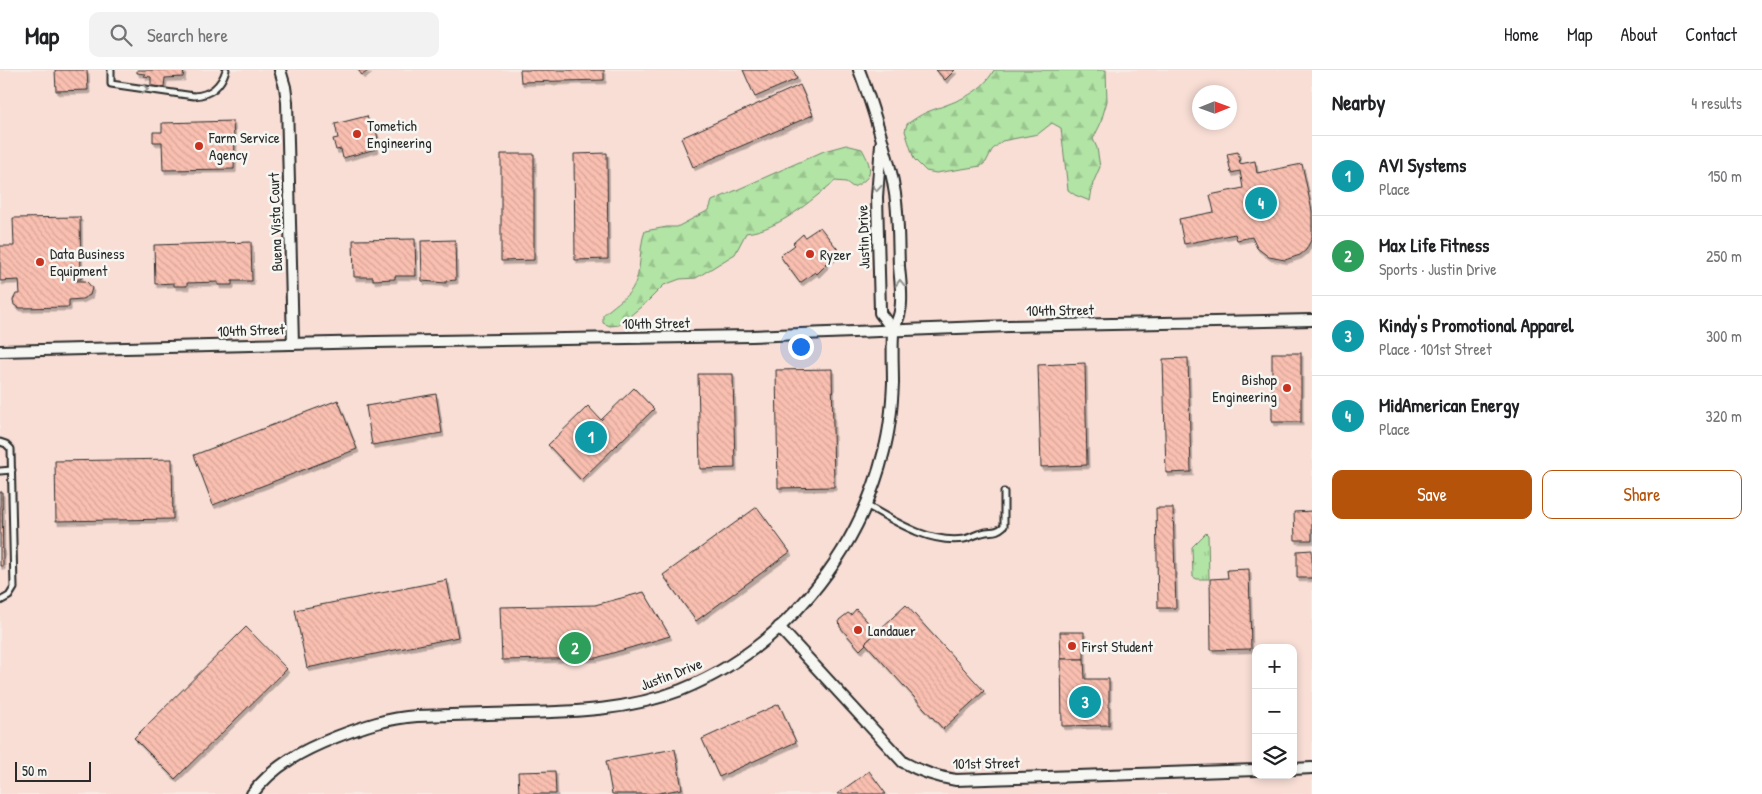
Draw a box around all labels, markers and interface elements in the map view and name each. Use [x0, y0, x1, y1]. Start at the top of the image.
search box [89, 12, 439, 57]
text: Map [25, 19, 59, 51]
icon: search [107, 21, 135, 49]
text: Search here [147, 22, 228, 48]
text: Home [1504, 22, 1539, 47]
text: Map [1567, 22, 1592, 47]
text: About [1620, 22, 1657, 47]
text: Contact [1685, 22, 1737, 47]
one-way arrow [141, 84, 150, 94]
north arrow [1192, 85, 1237, 130]
text: Nearby [1332, 88, 1385, 117]
text: 4 results [1691, 92, 1742, 114]
place label: Tometich Engineering [367, 115, 432, 153]
place label: Farm Service Agency [208, 127, 280, 165]
marker: Tometich Engineering [351, 128, 363, 140]
marker: Farm Service Agency [193, 140, 205, 152]
text: AVI Systems [1379, 152, 1466, 178]
text: 1 [1345, 165, 1351, 187]
text: 150 m [1708, 165, 1742, 187]
street label: Buena Vista Court [263, 171, 287, 272]
text: Place [1379, 178, 1410, 200]
one-way arrow [872, 184, 883, 192]
pin: 4 [1245, 184, 1277, 222]
street label: Justin Drive [851, 204, 875, 270]
text: Max Life Fitness [1379, 232, 1489, 258]
place label: Data Business Equipment [50, 243, 125, 281]
place label: Ryzer [820, 244, 852, 265]
text: 2 [1344, 245, 1352, 267]
text: 250 m [1706, 245, 1742, 267]
marker: Ryzer [804, 248, 816, 260]
marker: Data Business Equipment [34, 256, 46, 268]
text: Sports · Justin Drive [1379, 258, 1497, 280]
one-way arrow [894, 279, 905, 287]
street label: 104th Street [1026, 299, 1095, 321]
street label: 104th Street [622, 312, 691, 334]
text: Kindy's Promotional Apparel [1379, 312, 1574, 338]
street label: 104th Street [217, 318, 286, 342]
text: 3 [1344, 325, 1352, 347]
text: 300 m [1706, 325, 1742, 347]
your location [788, 334, 814, 360]
text: Place · 101st Street [1379, 338, 1492, 360]
place label: Bishop Engineering [1212, 369, 1278, 407]
marker: Bishop Engineering [1281, 382, 1293, 394]
text: MidAmerican Energy [1379, 392, 1519, 418]
text: 4 [1345, 405, 1351, 427]
text: 320 m [1706, 405, 1742, 427]
pin: 1 [575, 418, 607, 456]
text: Place [1379, 418, 1410, 440]
button: Save [1332, 470, 1532, 519]
button: Share [1542, 470, 1742, 519]
place label: Landauer [868, 620, 916, 641]
marker: Landauer [852, 624, 864, 636]
pin: 2 [559, 629, 591, 667]
place label: First Student [1081, 636, 1154, 657]
marker: First Student [1066, 640, 1078, 652]
map controls [1252, 644, 1297, 779]
button: + [1252, 644, 1297, 689]
street label: Justin Drive [637, 653, 705, 695]
pin: 3 [1069, 683, 1101, 721]
button: − [1252, 689, 1297, 734]
button: layers [1252, 734, 1297, 779]
street label: 101st Street [952, 752, 1020, 774]
scale bar [15, 759, 91, 782]
text: 50 m [22, 761, 47, 780]

